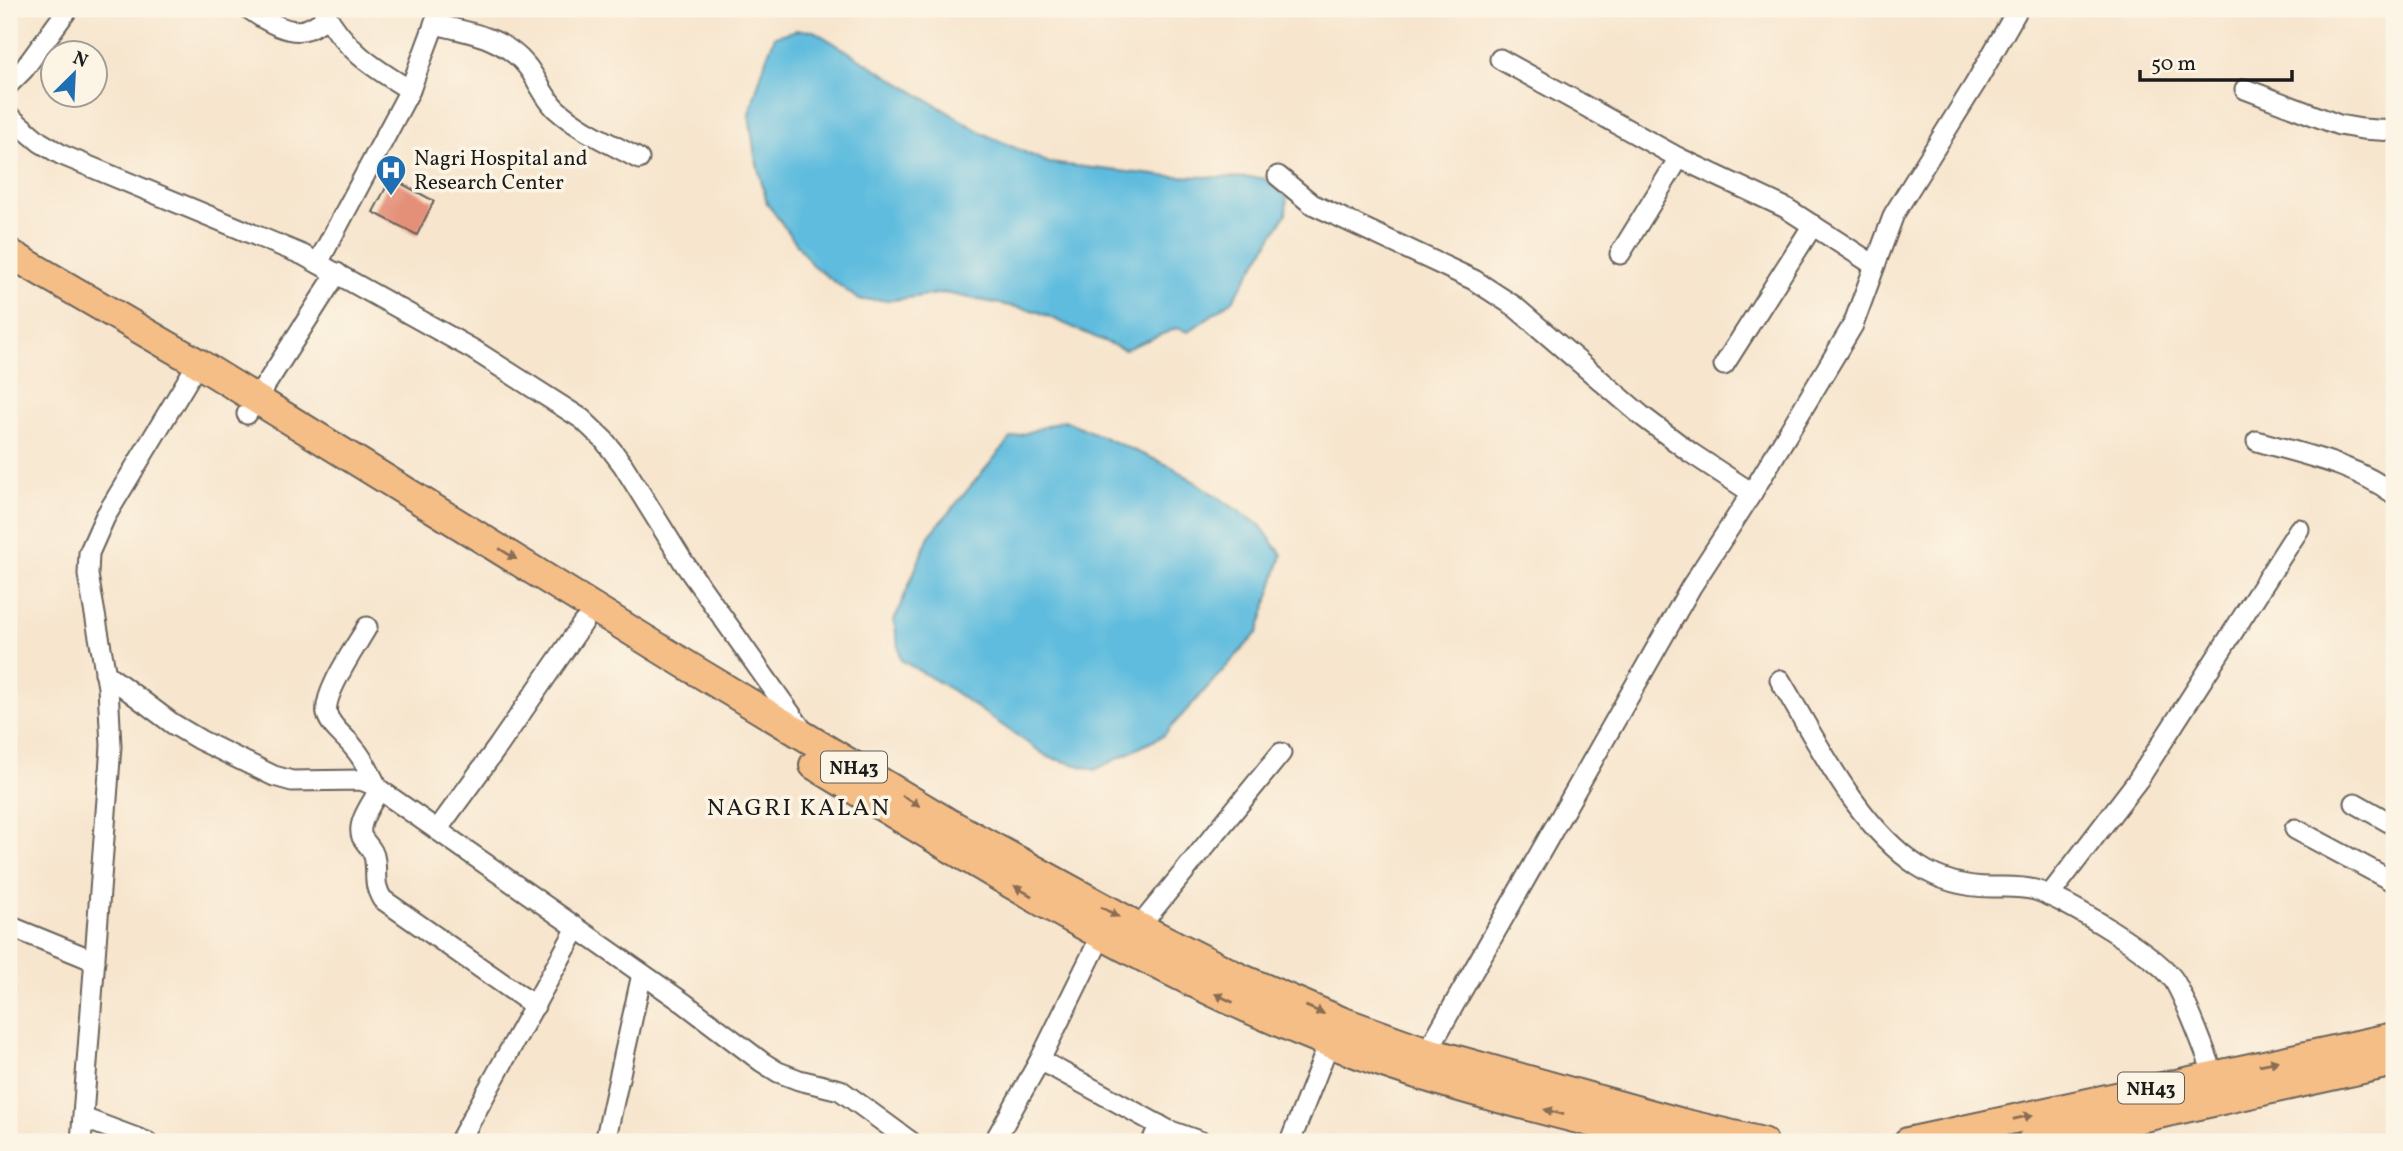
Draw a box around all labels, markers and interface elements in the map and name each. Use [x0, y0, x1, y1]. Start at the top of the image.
north arrow [38, 38, 108, 108]
scale bar [2140, 38, 2293, 82]
text: N [69, 46, 92, 75]
text: 50 m [2151, 50, 2196, 79]
place label: Nagri Hospital and Research Center [414, 145, 588, 198]
hospital icon: Nagri Hospital and Research Center [374, 153, 408, 197]
one-way arrow [498, 548, 517, 561]
road number: NH43 [821, 752, 887, 782]
district label: NAGRI KALAN [707, 792, 891, 826]
one-way arrow [901, 795, 920, 807]
one-way arrow [1014, 885, 1033, 897]
one-way arrow [1100, 905, 1120, 917]
one-way arrow [1214, 992, 1234, 1004]
one-way arrow [1304, 1005, 1325, 1016]
one-way arrow [2258, 1058, 2280, 1069]
road number: NH43 [2118, 1072, 2184, 1104]
one-way arrow [1543, 1106, 1565, 1117]
one-way arrow [2012, 1111, 2034, 1122]

